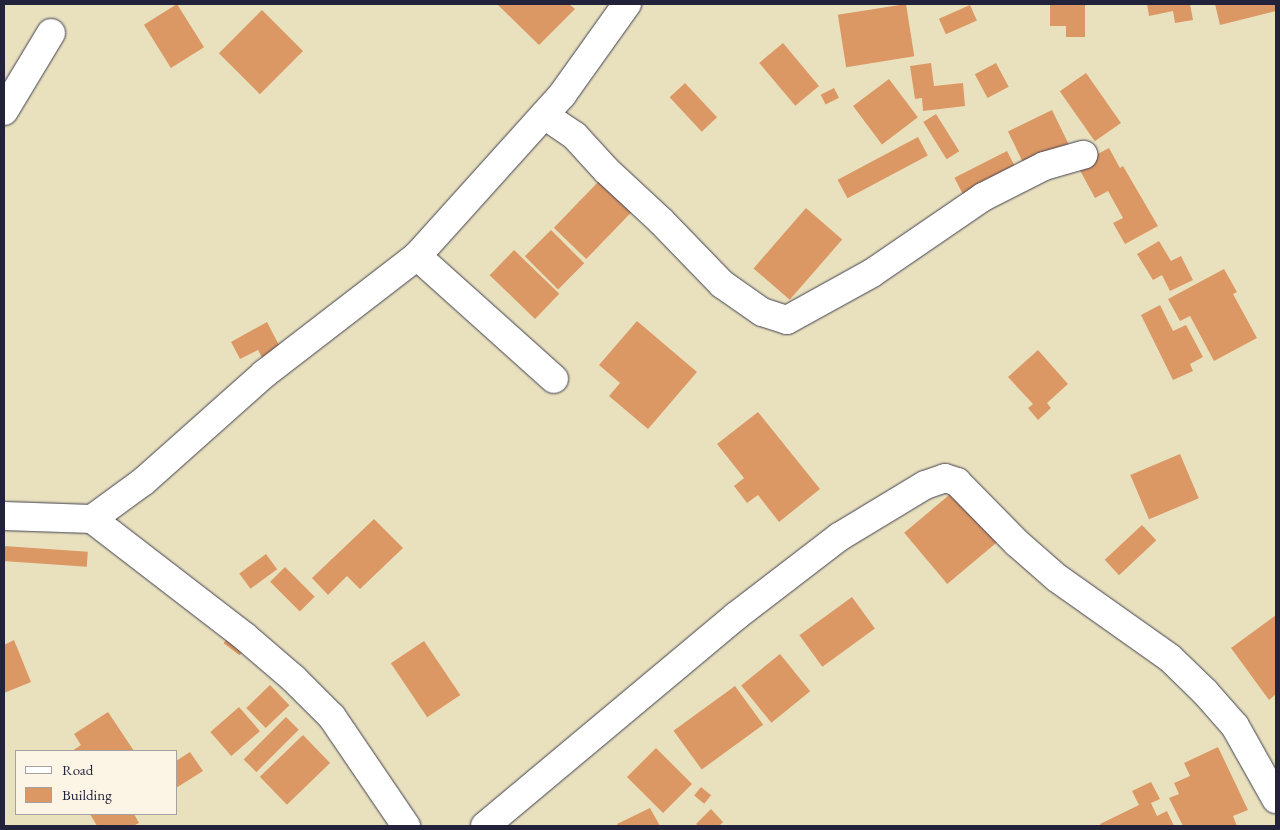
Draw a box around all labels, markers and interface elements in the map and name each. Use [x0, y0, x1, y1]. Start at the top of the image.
legend [15, 750, 178, 815]
text: Road [62, 760, 93, 779]
text: Building [62, 785, 112, 804]

